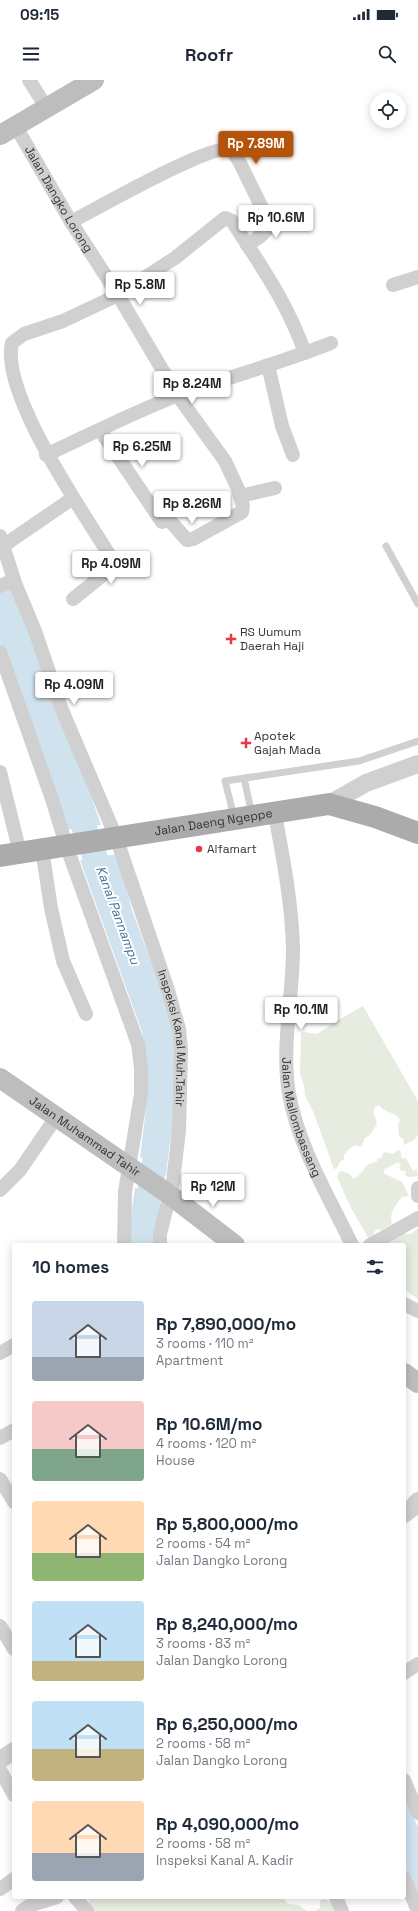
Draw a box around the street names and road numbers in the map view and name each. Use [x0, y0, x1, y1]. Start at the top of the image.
street label: Jalan Dangko Lorong [21, 143, 97, 256]
street label: Jalan Daeng Ngeppe [153, 805, 274, 840]
street label: Inspeksi Kanal Muh.Tahir [154, 967, 189, 1107]
street label: Jalan Mallombassang [278, 1057, 325, 1180]
street label: Jalan Muhammad Tahir [26, 1092, 144, 1181]

